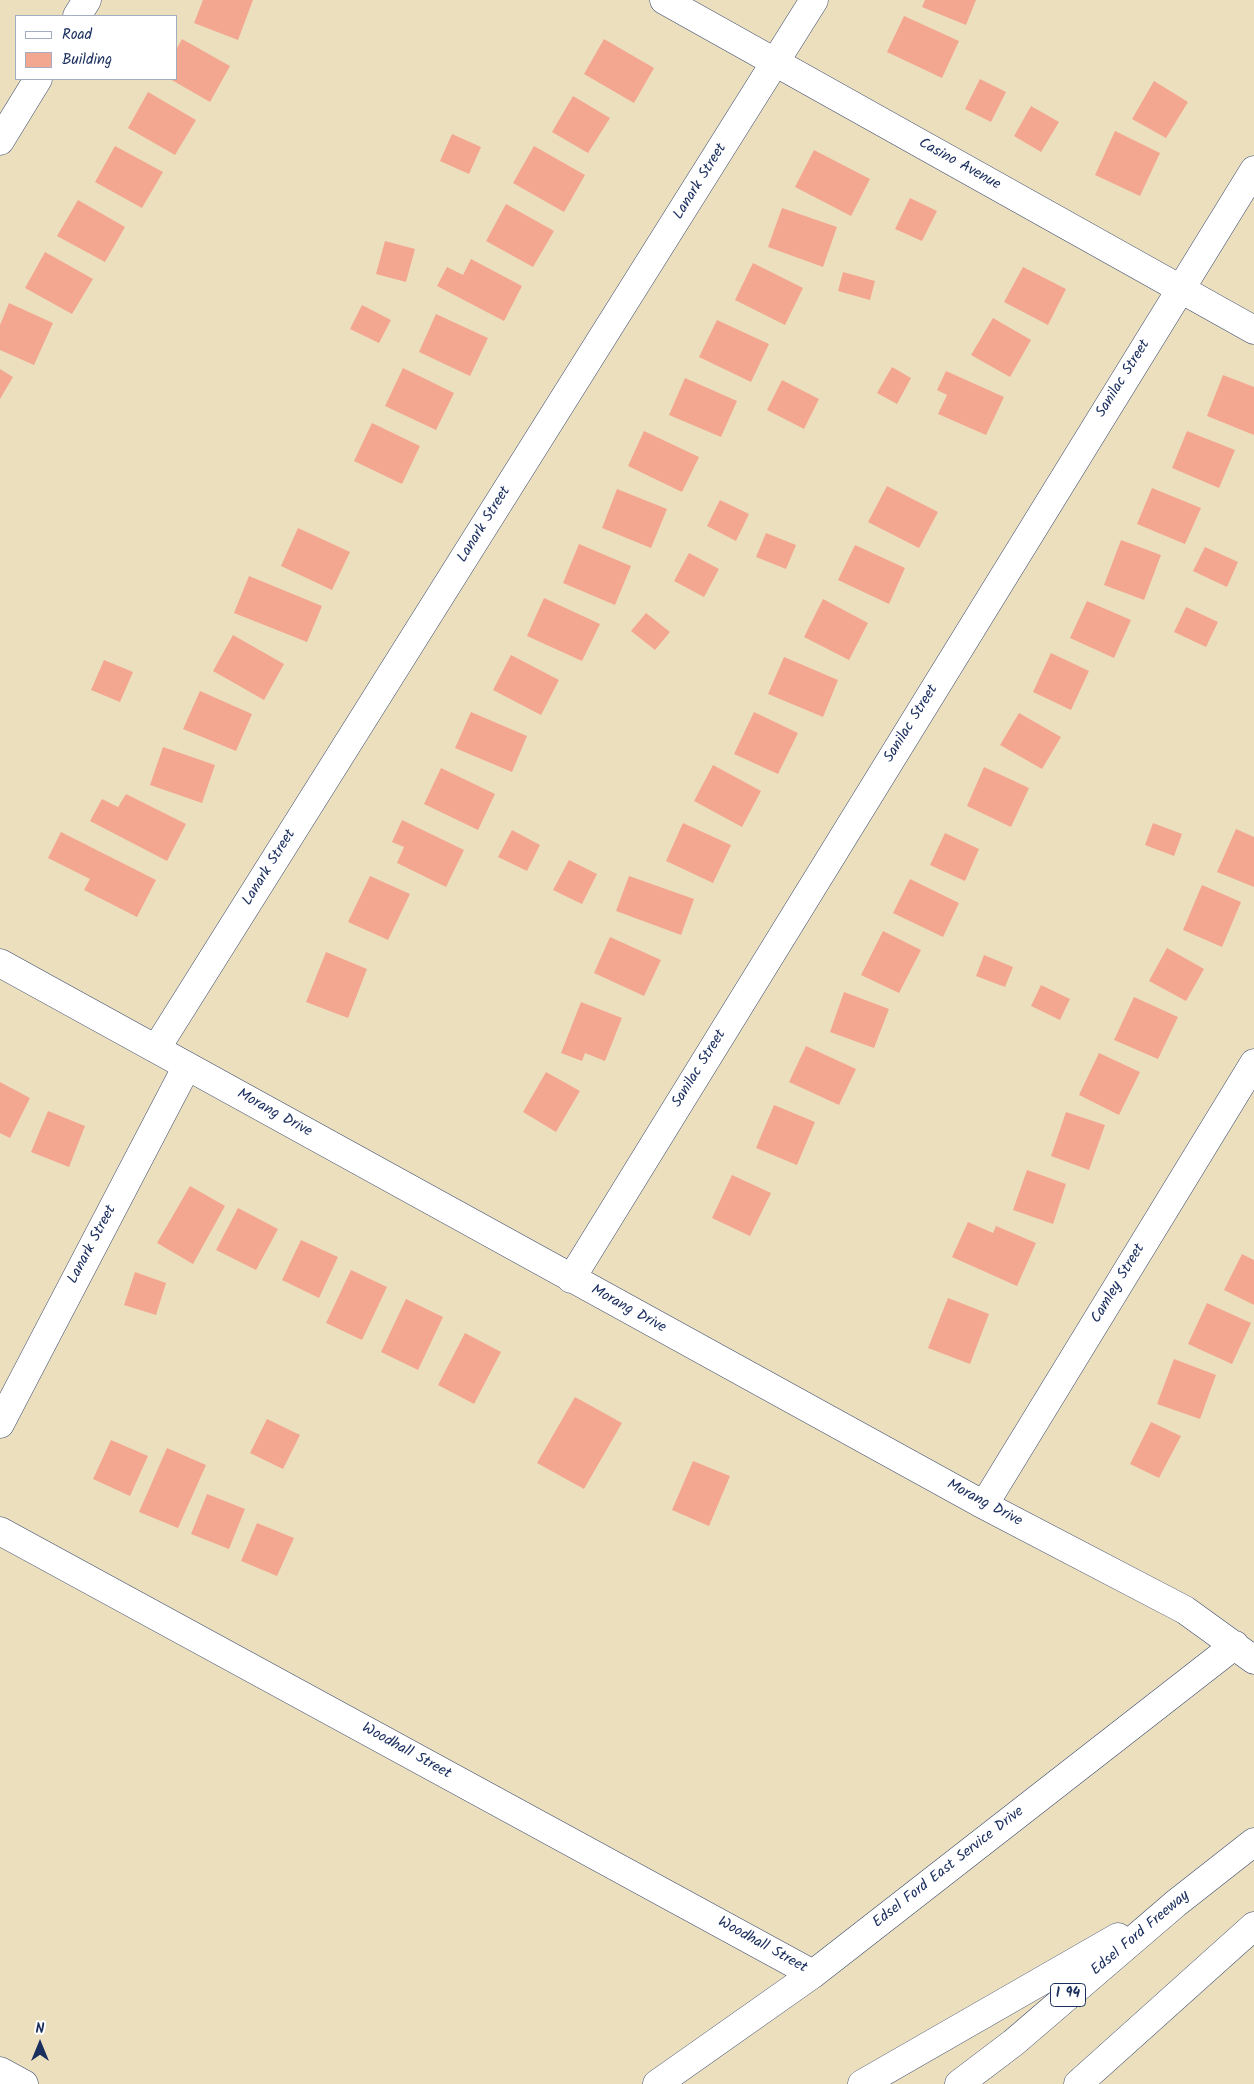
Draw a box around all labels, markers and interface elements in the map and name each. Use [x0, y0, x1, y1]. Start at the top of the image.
legend [15, 15, 178, 80]
text: Road [62, 23, 92, 47]
text: Building [62, 48, 112, 72]
street label: Casino Avenue [915, 135, 1003, 195]
street label: Lanark Street [670, 141, 732, 223]
street label: Sanilac Street [1093, 337, 1155, 421]
street label: Lanark Street [454, 484, 516, 566]
street label: Sanilac Street [881, 682, 943, 766]
street label: Lanark Street [239, 827, 301, 909]
street label: Sanilac Street [669, 1027, 731, 1111]
street label: Morang Drive [233, 1086, 315, 1142]
street label: Lanark Street [65, 1203, 121, 1287]
street label: Camley Street [1088, 1241, 1150, 1327]
street label: Morang Drive [587, 1282, 669, 1338]
street label: Morang Drive [943, 1477, 1025, 1531]
street label: Woodhall Street [358, 1720, 454, 1784]
street label: Edsel Ford East Service Drive [870, 1803, 1028, 1933]
street label: Edsel Ford Freeway [1088, 1888, 1194, 1980]
street label: Woodhall Street [714, 1914, 810, 1978]
road number: I 94 [1050, 1984, 1086, 2006]
text: N [36, 2018, 44, 2040]
north arrow [15, 2019, 65, 2069]

